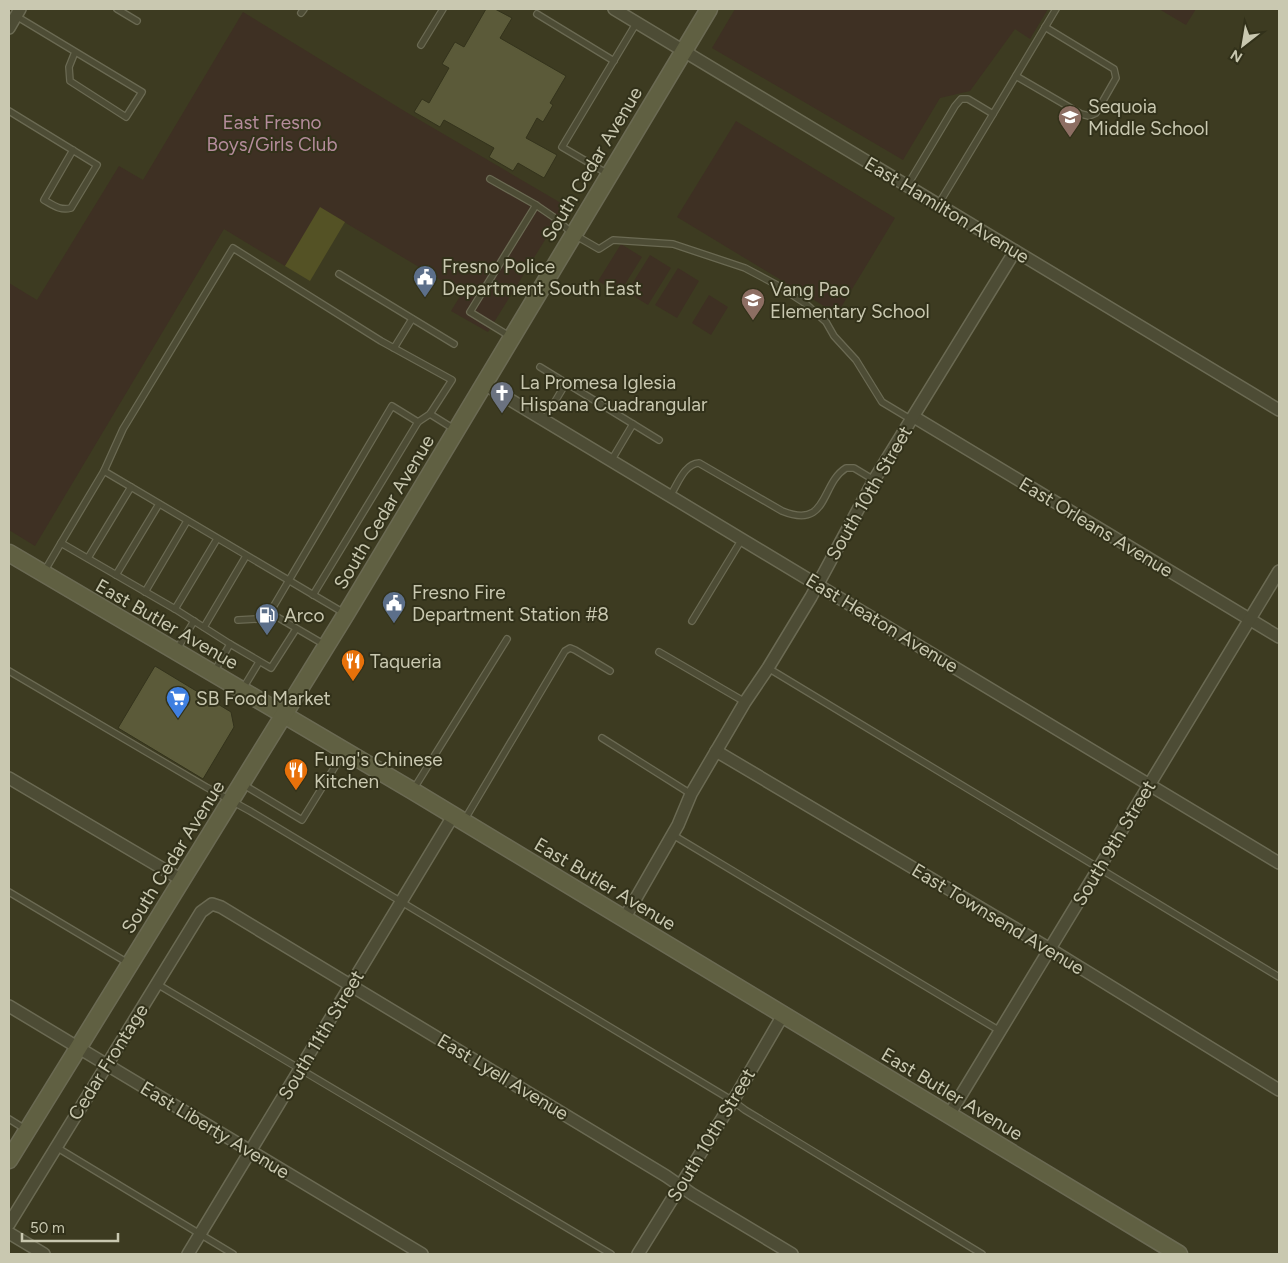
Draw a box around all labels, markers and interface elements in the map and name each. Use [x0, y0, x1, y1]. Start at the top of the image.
north arrow [1218, 20, 1268, 70]
text: N [1228, 46, 1246, 66]
street label: South Cedar Avenue [537, 83, 647, 245]
place label: Sequoia Middle School [1088, 95, 1209, 140]
school or university icon: Sequoia Middle School [1057, 104, 1083, 138]
park label: East Fresno Boys/Girls Club [206, 111, 338, 156]
street label: East Hamilton Avenue [860, 152, 1034, 268]
place label: Fresno Police Department South East [442, 255, 642, 300]
public building icon: Fresno Police Department South East [412, 264, 438, 298]
place label: Vang Pao Elementary School [770, 278, 930, 323]
school or university icon: Vang Pao Elementary School [740, 287, 766, 321]
place label: La Promesa Iglesia Hispana Cuadrangular [520, 371, 708, 416]
church icon: La Promesa Iglesia Hispana Cuadrangular [489, 380, 515, 414]
street label: South 10th Street [821, 422, 917, 564]
street label: South Cedar Avenue [329, 431, 439, 593]
street label: East Orleans Avenue [1015, 472, 1177, 582]
street label: East Heaton Avenue [802, 568, 962, 678]
street label: East Butler Avenue [92, 574, 242, 674]
place label: Fresno Fire Department Station #8 [412, 581, 609, 626]
public building icon: Fresno Fire Department Station #8 [381, 590, 407, 624]
fuel station icon: Arco [254, 602, 280, 636]
place label: Arco [284, 604, 325, 627]
restaurant icon: Taqueria [340, 648, 366, 682]
place label: Taqueria [370, 650, 442, 673]
supermarket icon: SB Food Market [165, 685, 191, 719]
place label: SB Food Market [196, 687, 331, 710]
place label: Fung's Chinese Kitchen [314, 748, 443, 793]
restaurant icon: Fung's Chinese Kitchen [283, 757, 309, 791]
street label: South Cedar Avenue [117, 776, 229, 938]
street label: South 9th Street [1068, 776, 1160, 910]
street label: East Butler Avenue [530, 833, 680, 935]
street label: East Townsend Avenue [908, 858, 1088, 980]
street label: South 11th Street [273, 966, 369, 1104]
street label: Cedar Frontage [63, 1000, 153, 1124]
street label: East Lyell Avenue [433, 1029, 573, 1125]
street label: East Butler Avenue [877, 1043, 1027, 1145]
street label: South 10th Street [662, 1064, 760, 1206]
street label: East Liberty Avenue [136, 1076, 294, 1184]
scale bar [22, 1210, 119, 1242]
text: 50 m [30, 1219, 65, 1237]

